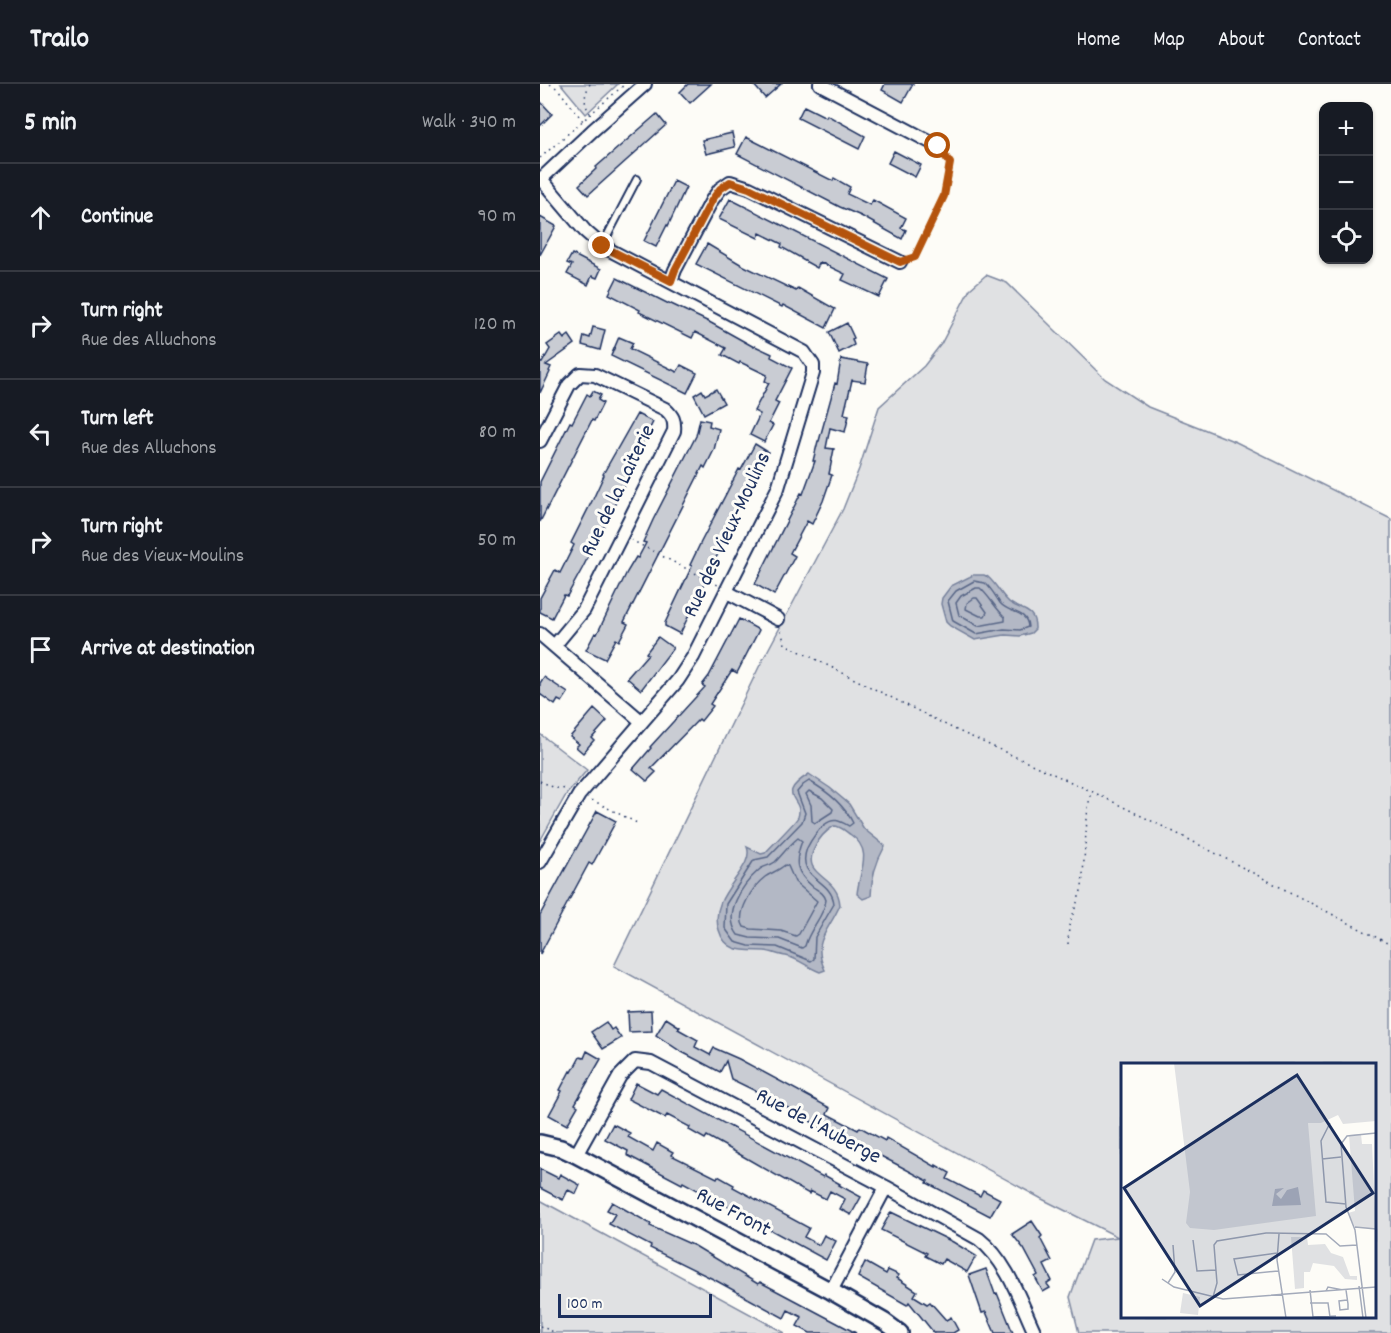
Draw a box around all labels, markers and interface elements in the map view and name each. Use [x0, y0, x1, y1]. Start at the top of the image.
text: Trailo [30, 21, 89, 61]
text: Home [1076, 26, 1120, 56]
text: Map [1153, 26, 1185, 56]
text: About [1218, 26, 1265, 56]
text: Contact [1298, 26, 1361, 56]
map controls [1319, 102, 1373, 264]
button: + [1319, 102, 1373, 156]
text: 5 min [24, 105, 77, 142]
text: Walk · 340 m [422, 109, 516, 137]
route start [924, 132, 950, 158]
button: − [1319, 156, 1373, 210]
icon: ahead [24, 201, 57, 234]
text: Continue [81, 202, 153, 233]
text: 90 m [478, 203, 516, 231]
button: locate [1319, 210, 1373, 264]
route end [588, 232, 614, 258]
text: Turn right [81, 296, 163, 327]
icon: right [24, 309, 57, 342]
text: 120 m [474, 311, 516, 339]
text: Rue des Alluchons [81, 327, 217, 355]
text: Turn left [81, 404, 153, 435]
icon: left [24, 417, 57, 450]
text: 80 m [479, 419, 516, 447]
street label: Rue de la Laiterie [574, 420, 664, 562]
text: Rue des Alluchons [81, 435, 217, 463]
street label: Rue des Vieux-Moulins [676, 447, 780, 623]
text: Turn right [81, 512, 163, 543]
icon: right [24, 525, 57, 558]
text: 50 m [478, 527, 516, 555]
text: Rue des Vieux-Moulins [81, 543, 244, 571]
icon: arrive [24, 633, 57, 666]
text: Arrive at destination [81, 634, 255, 665]
inset map [1121, 1063, 1376, 1318]
street label: Rue de l'Auberge [750, 1081, 886, 1173]
street label: Rue Front [690, 1180, 776, 1246]
scale bar [558, 1291, 712, 1318]
text: 100 m [567, 1293, 603, 1316]

